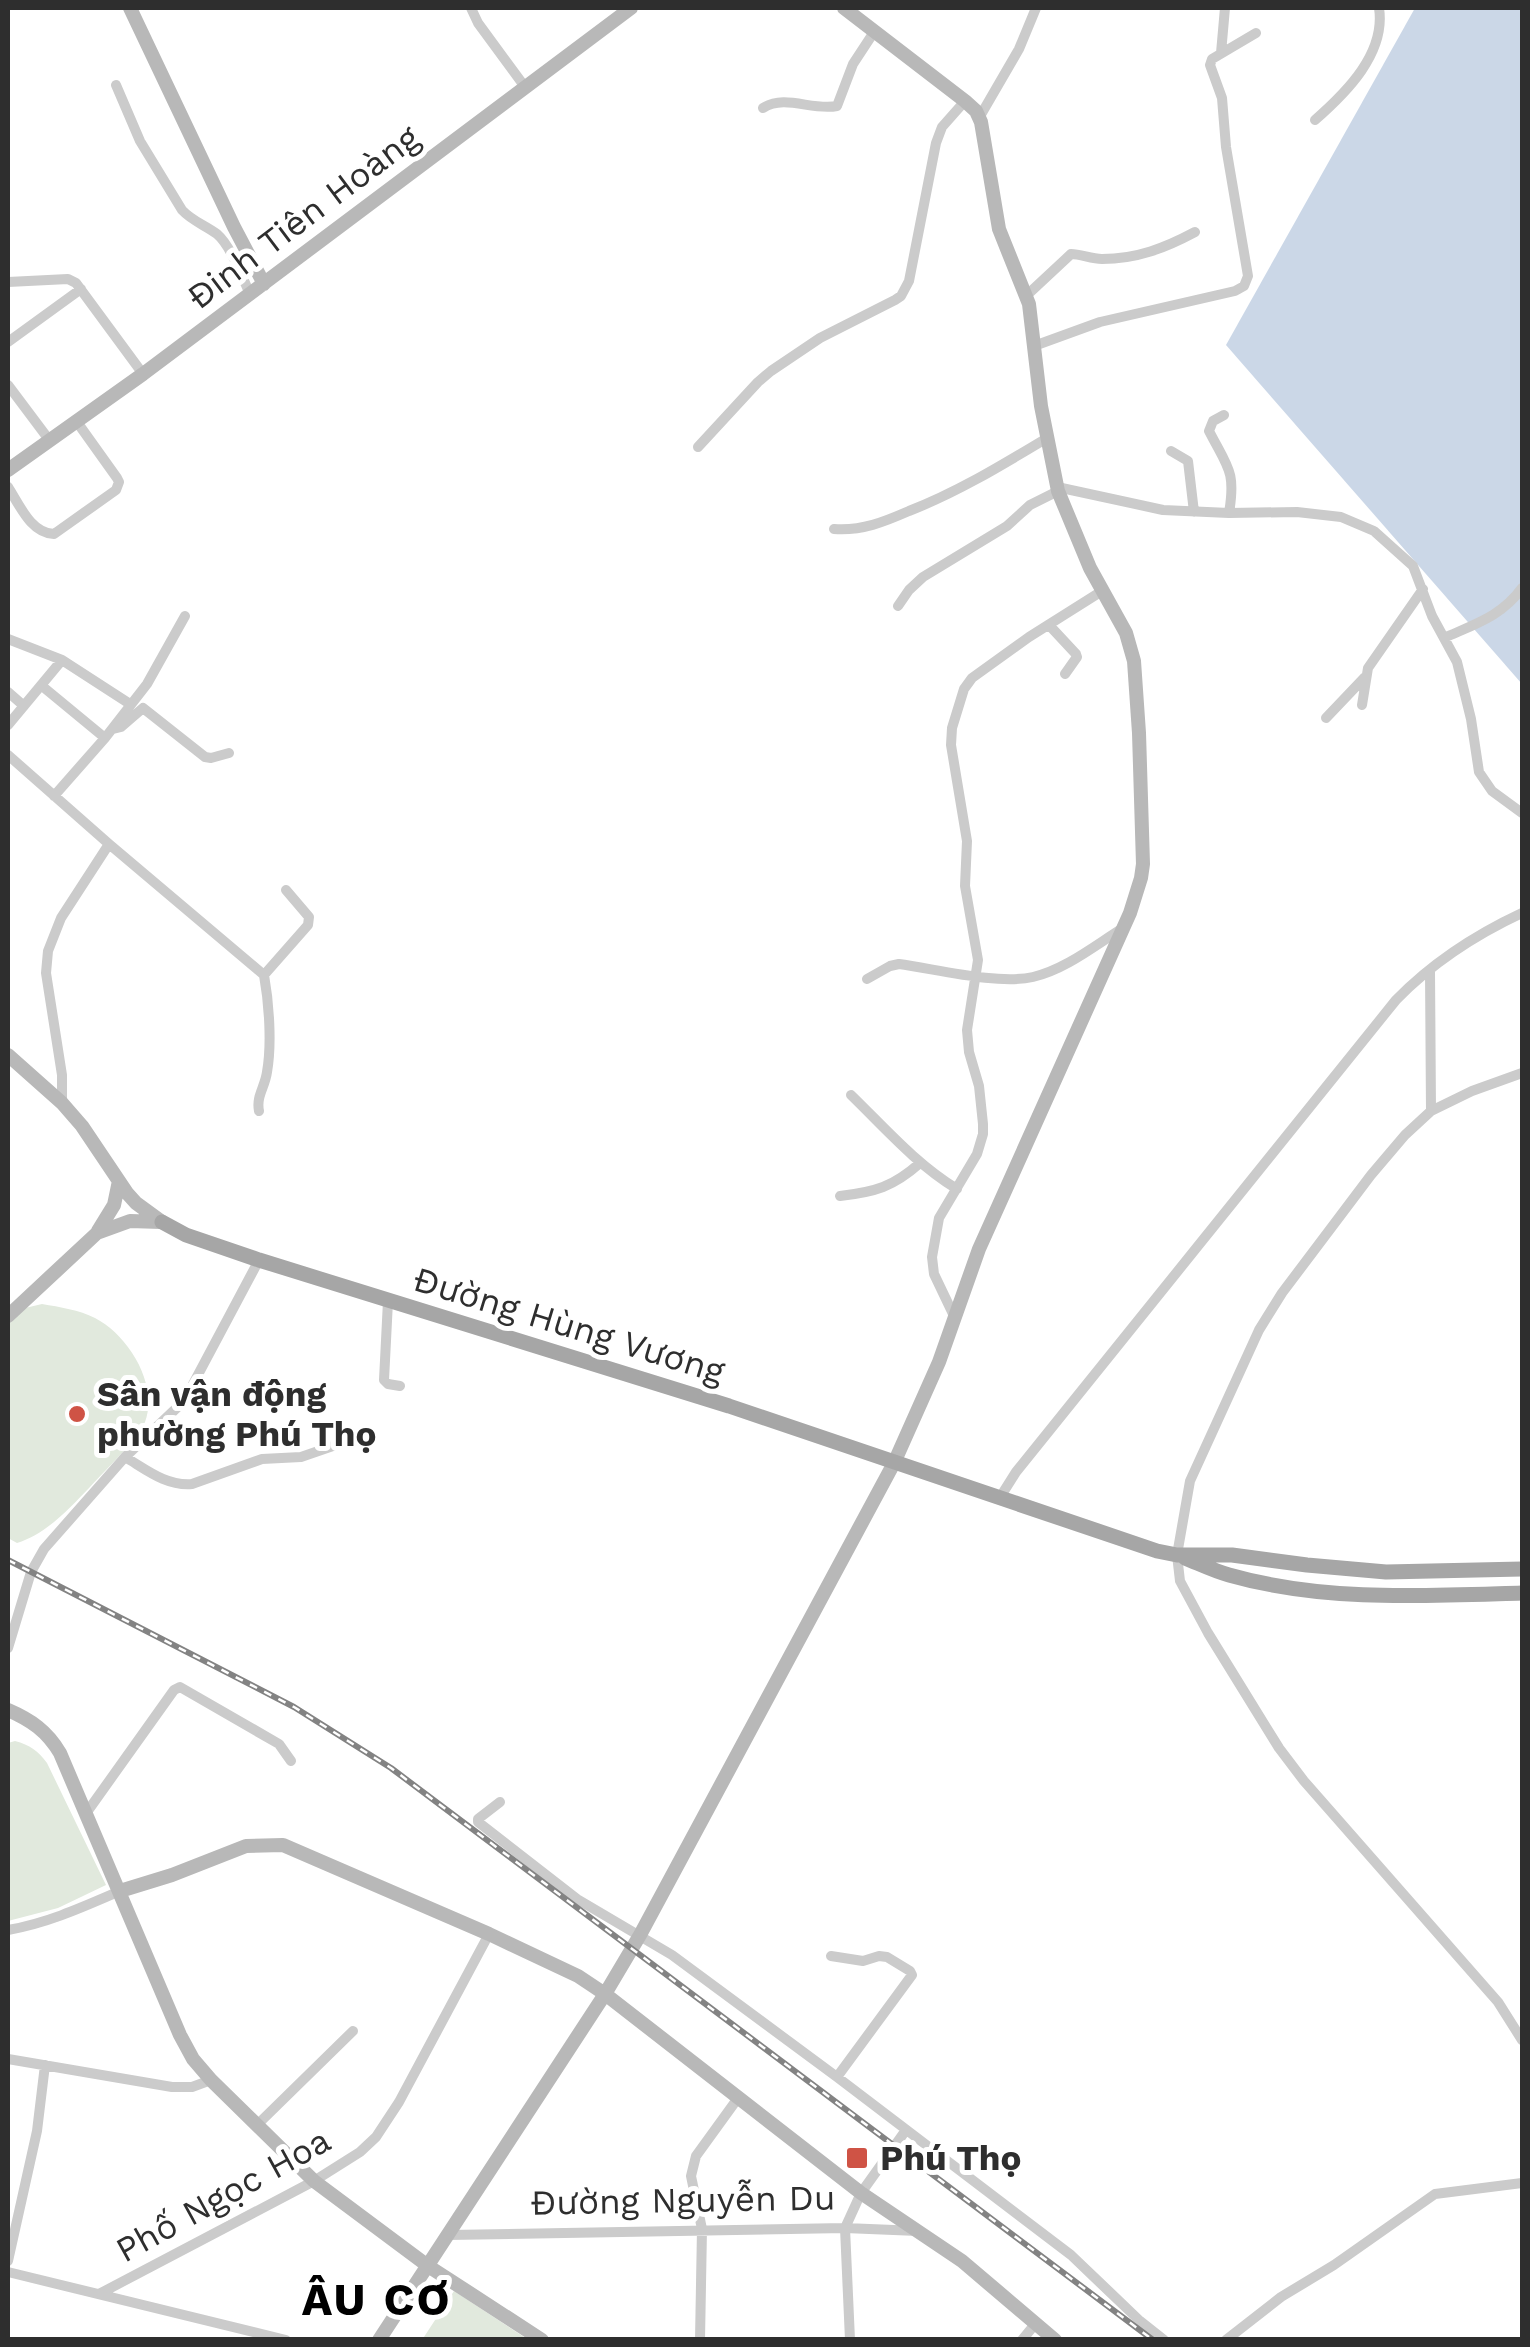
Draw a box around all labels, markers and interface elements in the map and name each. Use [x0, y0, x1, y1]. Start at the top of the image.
street label: Đinh Tiên Hoàng [179, 116, 428, 318]
street label: Đường Hùng Vương [408, 1258, 730, 1392]
place label: Sân vận động phường Phú Thọ [97, 1373, 376, 1455]
marker: Sân vận động phường Phú Thọ [66, 1403, 88, 1425]
street label: Phố Ngọc Hoa [108, 2119, 338, 2271]
place label: Phú Thọ [880, 2137, 1021, 2179]
marker: Phú Thọ [844, 2145, 870, 2171]
street label: Đường Nguyễn Du [530, 2176, 836, 2224]
district label: ÂU CƠ [302, 2273, 452, 2326]

